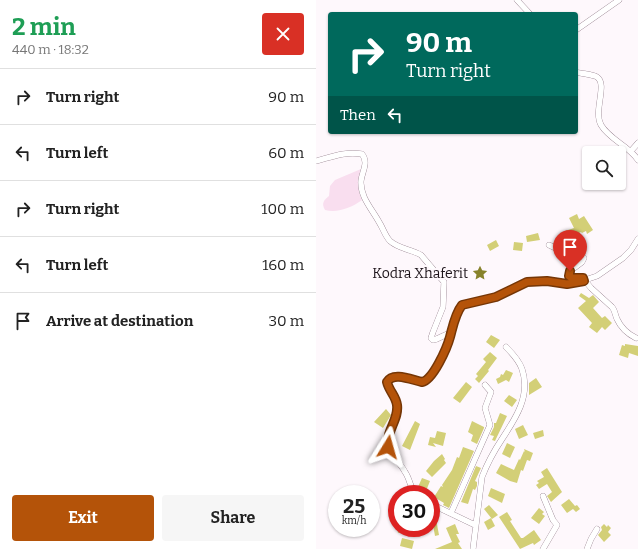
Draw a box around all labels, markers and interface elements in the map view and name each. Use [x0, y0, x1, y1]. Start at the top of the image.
text: 2 min [12, 13, 76, 41]
button: close [262, 13, 304, 55]
text: 90 m [406, 26, 472, 59]
icon: right [340, 28, 392, 80]
text: 440 m · 18:32 [12, 42, 89, 57]
text: Turn right [406, 60, 491, 82]
icon: right [12, 86, 34, 108]
text: Turn right [46, 88, 119, 106]
text: 90 m [268, 88, 304, 106]
icon: left [384, 104, 406, 126]
text: Then [340, 106, 376, 124]
icon: left [12, 142, 34, 164]
text: Turn left [46, 144, 108, 162]
text: 60 m [268, 144, 304, 162]
map controls [582, 146, 626, 190]
button: search [582, 146, 626, 190]
icon: right [12, 198, 34, 220]
text: Turn right [46, 200, 119, 218]
text: 100 m [261, 200, 304, 218]
pin [553, 230, 587, 271]
icon: arrive [559, 236, 581, 258]
icon: left [12, 254, 34, 276]
text: Turn left [46, 256, 108, 274]
text: 160 m [262, 256, 304, 274]
place icon: Kodra Xhaferit [471, 264, 489, 282]
place label: Kodra Xhaferit [372, 265, 468, 282]
icon: arrive [12, 310, 34, 332]
text: Arrive at destination [46, 312, 193, 330]
text: 30 m [269, 312, 304, 330]
position arrow [367, 426, 409, 468]
speed limit sign: 30 [388, 485, 440, 537]
text: 25 [343, 494, 365, 518]
button: Exit [12, 495, 154, 541]
button: Share [162, 495, 304, 541]
text: km/h [342, 515, 366, 527]

